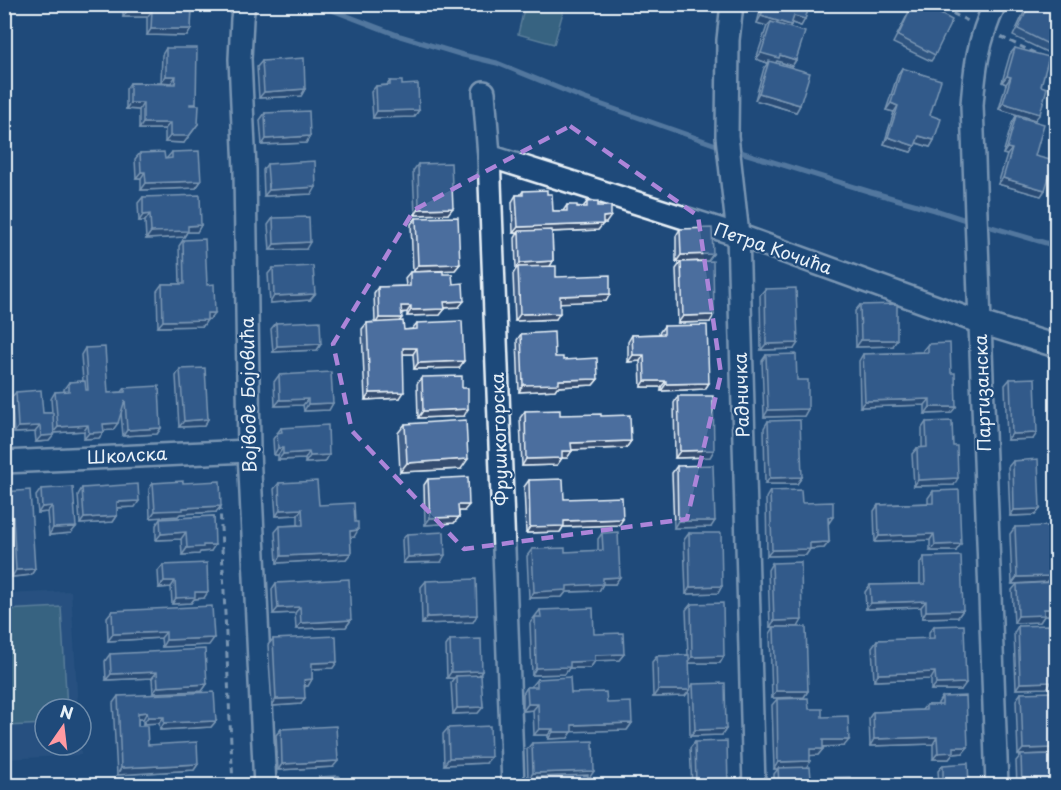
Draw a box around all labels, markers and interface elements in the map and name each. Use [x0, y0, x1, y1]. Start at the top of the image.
street label: Петра Кочића [711, 215, 837, 281]
street label: Војводе Бојовића [233, 316, 262, 473]
street label: Партизанска [966, 333, 997, 452]
street label: Радничка [726, 351, 755, 438]
street label: Фрушкогорска [483, 371, 514, 506]
street label: Школска [86, 439, 168, 470]
north arrow [33, 697, 93, 757]
text: N [58, 698, 76, 725]

